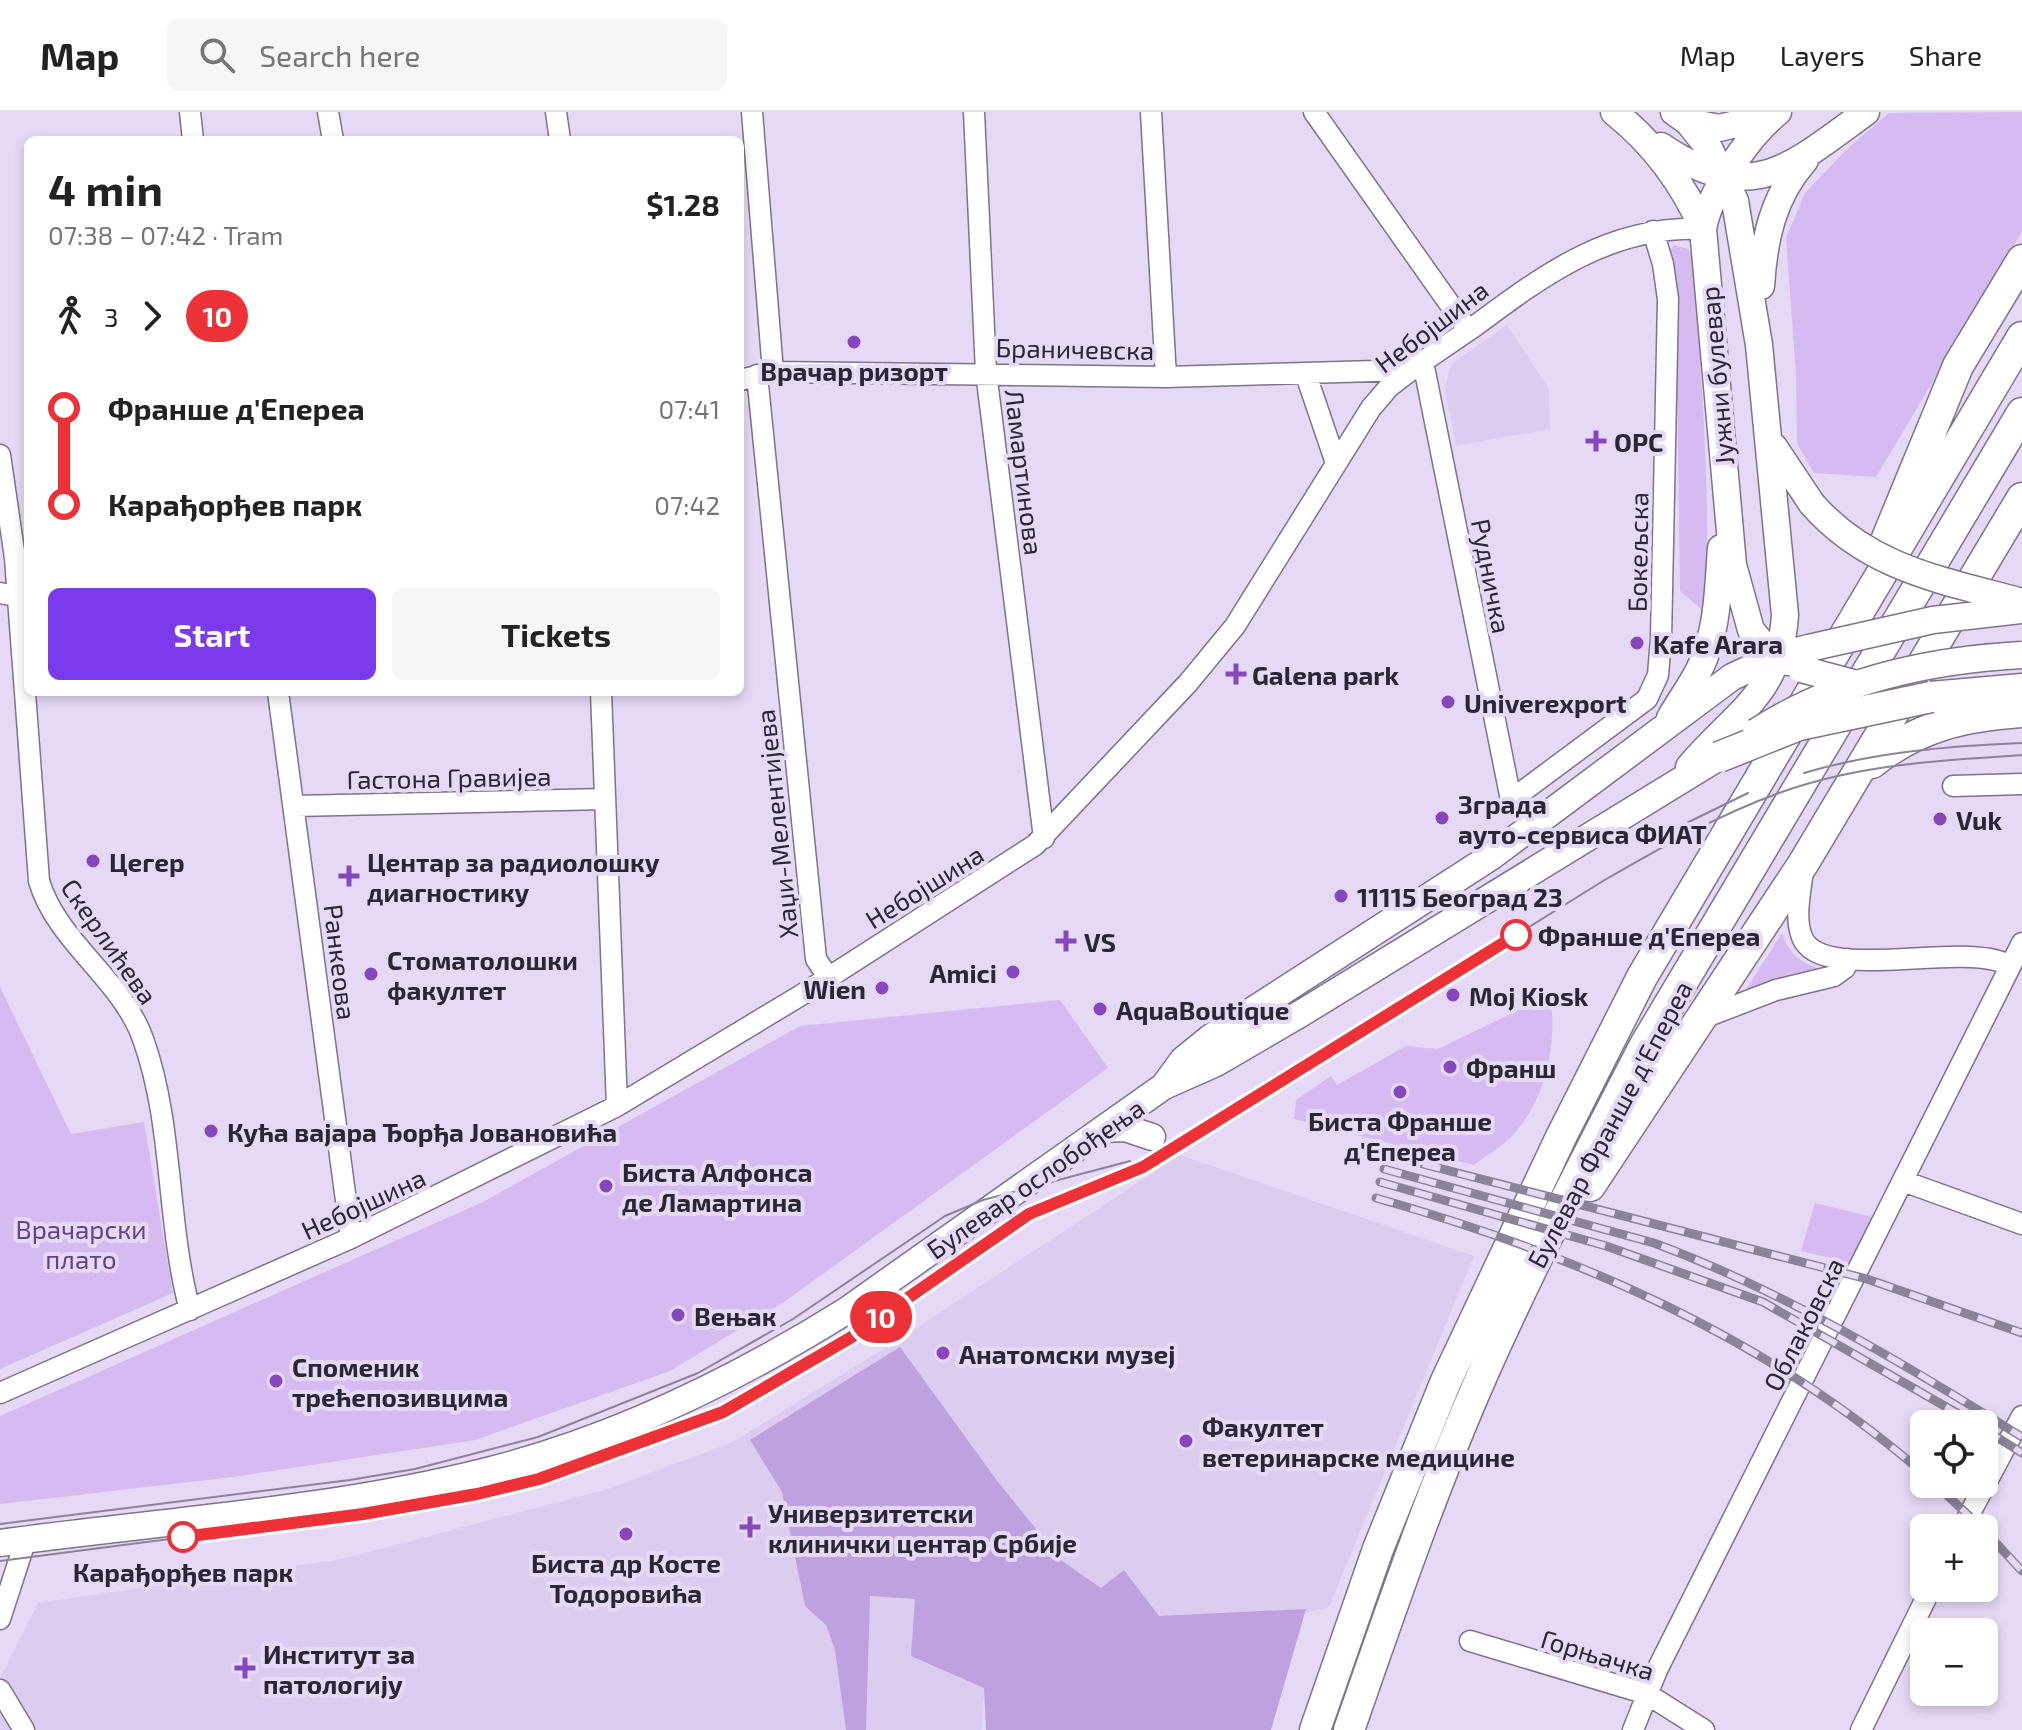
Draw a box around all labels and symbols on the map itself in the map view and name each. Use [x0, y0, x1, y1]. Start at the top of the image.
street label: Небојшина [1368, 273, 1494, 379]
street label: Јужни булевар [1693, 285, 1740, 467]
street label: Браничевска [995, 331, 1155, 365]
marker: Врачар ризорт [845, 333, 863, 351]
place label: Врачар ризорт [760, 355, 948, 386]
street label: Ламартинова [999, 387, 1051, 557]
place label: ОРС [1614, 426, 1663, 457]
marker: ОРС [1585, 430, 1607, 452]
street label: Бокељска [1620, 492, 1654, 612]
street label: Рудничка [1465, 516, 1518, 636]
place label: Kafe Arara [1653, 628, 1783, 659]
marker: Kafe Arara [1628, 634, 1646, 652]
place label: Galena park [1252, 659, 1399, 690]
marker: Galena park [1227, 665, 1245, 683]
place label: Univerexport [1464, 687, 1627, 718]
marker: Univerexport [1439, 693, 1457, 711]
street label: Хаџи-Мелентијева [749, 708, 803, 940]
street label: Гастона Гравијеа [346, 760, 552, 794]
place label: Зграда ауто-сервиса ФИАТ [1458, 788, 1707, 849]
place label: Vuk [1956, 804, 2002, 835]
marker: Зграда ауто-сервиса ФИАТ [1433, 809, 1451, 827]
marker: Vuk [1931, 810, 1949, 828]
street label: Небојшина [859, 837, 989, 935]
place label: Цегер [109, 846, 185, 877]
place label: Центар за радиолошку диагностику [367, 846, 660, 907]
marker: Цегер [84, 852, 102, 870]
marker: Центар за радиолошку диагностику [338, 865, 360, 887]
street label: Скерлићева [56, 872, 164, 1010]
place label: 11115 Београд 23 [1357, 881, 1563, 912]
marker: 11115 Београд 23 [1332, 887, 1350, 905]
street label: Ранкеова [319, 902, 363, 1022]
marker: Франше д'Епереа [1501, 920, 1531, 950]
place label: Франше д'Епереа [1538, 920, 1760, 951]
place label: VS [1084, 926, 1116, 957]
marker: VS [1055, 930, 1077, 952]
place label: Стоматолошки факултет [387, 944, 578, 1005]
place label: Amici [930, 957, 997, 988]
marker: Amici [1004, 963, 1022, 981]
marker: Стоматолошки факултет [362, 965, 380, 983]
place label: Wien [803, 973, 866, 1004]
street label: Булевар Франше д'Епереа [1520, 975, 1699, 1273]
marker: Wien [873, 979, 891, 997]
place label: Moj Kiosk [1469, 980, 1589, 1011]
marker: Moj Kiosk [1444, 986, 1462, 1004]
place label: AquaBoutique [1116, 994, 1289, 1025]
marker: AquaBoutique [1091, 1000, 1109, 1018]
place label: Франш [1466, 1052, 1556, 1083]
marker: Франш [1441, 1058, 1459, 1076]
marker: Биста Франше д'Епереа [1391, 1083, 1409, 1101]
street label: Булевар ослобођења [920, 1091, 1150, 1266]
place label: Биста Франше д'Епереа [1308, 1105, 1492, 1166]
place label: Кућа вајара Ђорђа Јовановића [227, 1116, 617, 1148]
marker: Кућа вајара Ђорђа Јовановића [202, 1122, 220, 1140]
place label: Биста Алфонса де Ламартина [622, 1156, 812, 1217]
street label: Небојшина [296, 1161, 430, 1245]
marker: Биста Алфонса де Ламартина [597, 1177, 615, 1195]
park label: Врачарски плато [16, 1213, 146, 1274]
street label: Облаковска [1756, 1252, 1850, 1396]
line badge: 10 [845, 1291, 917, 1343]
place label: Вењак [694, 1300, 777, 1331]
marker: Вењак [669, 1306, 687, 1324]
place label: Анатомски музеј [959, 1338, 1176, 1369]
marker: Анатомски музеј [934, 1344, 952, 1362]
place label: Споменик трећепозивцима [292, 1351, 508, 1412]
marker: Споменик трећепозивцима [267, 1372, 285, 1390]
place label: Факултет ветеринарске медицине [1202, 1411, 1515, 1472]
marker: Факултет ветеринарске медицине [1177, 1432, 1195, 1450]
place label: Универзитетски клинички центар Србије [768, 1497, 1077, 1558]
marker: Универзитетски клинички центар Србије [739, 1516, 761, 1538]
marker: Карађорђев парк [168, 1522, 198, 1552]
marker: Биста др Косте Тодоровића [617, 1525, 635, 1543]
place label: Биста др Косте Тодоровића [531, 1547, 721, 1608]
place label: Карађорђев парк [73, 1556, 294, 1588]
street label: Горњачка [1538, 1622, 1658, 1686]
place label: Институт за патологију [263, 1638, 415, 1699]
marker: Институт за патологију [234, 1657, 256, 1679]

